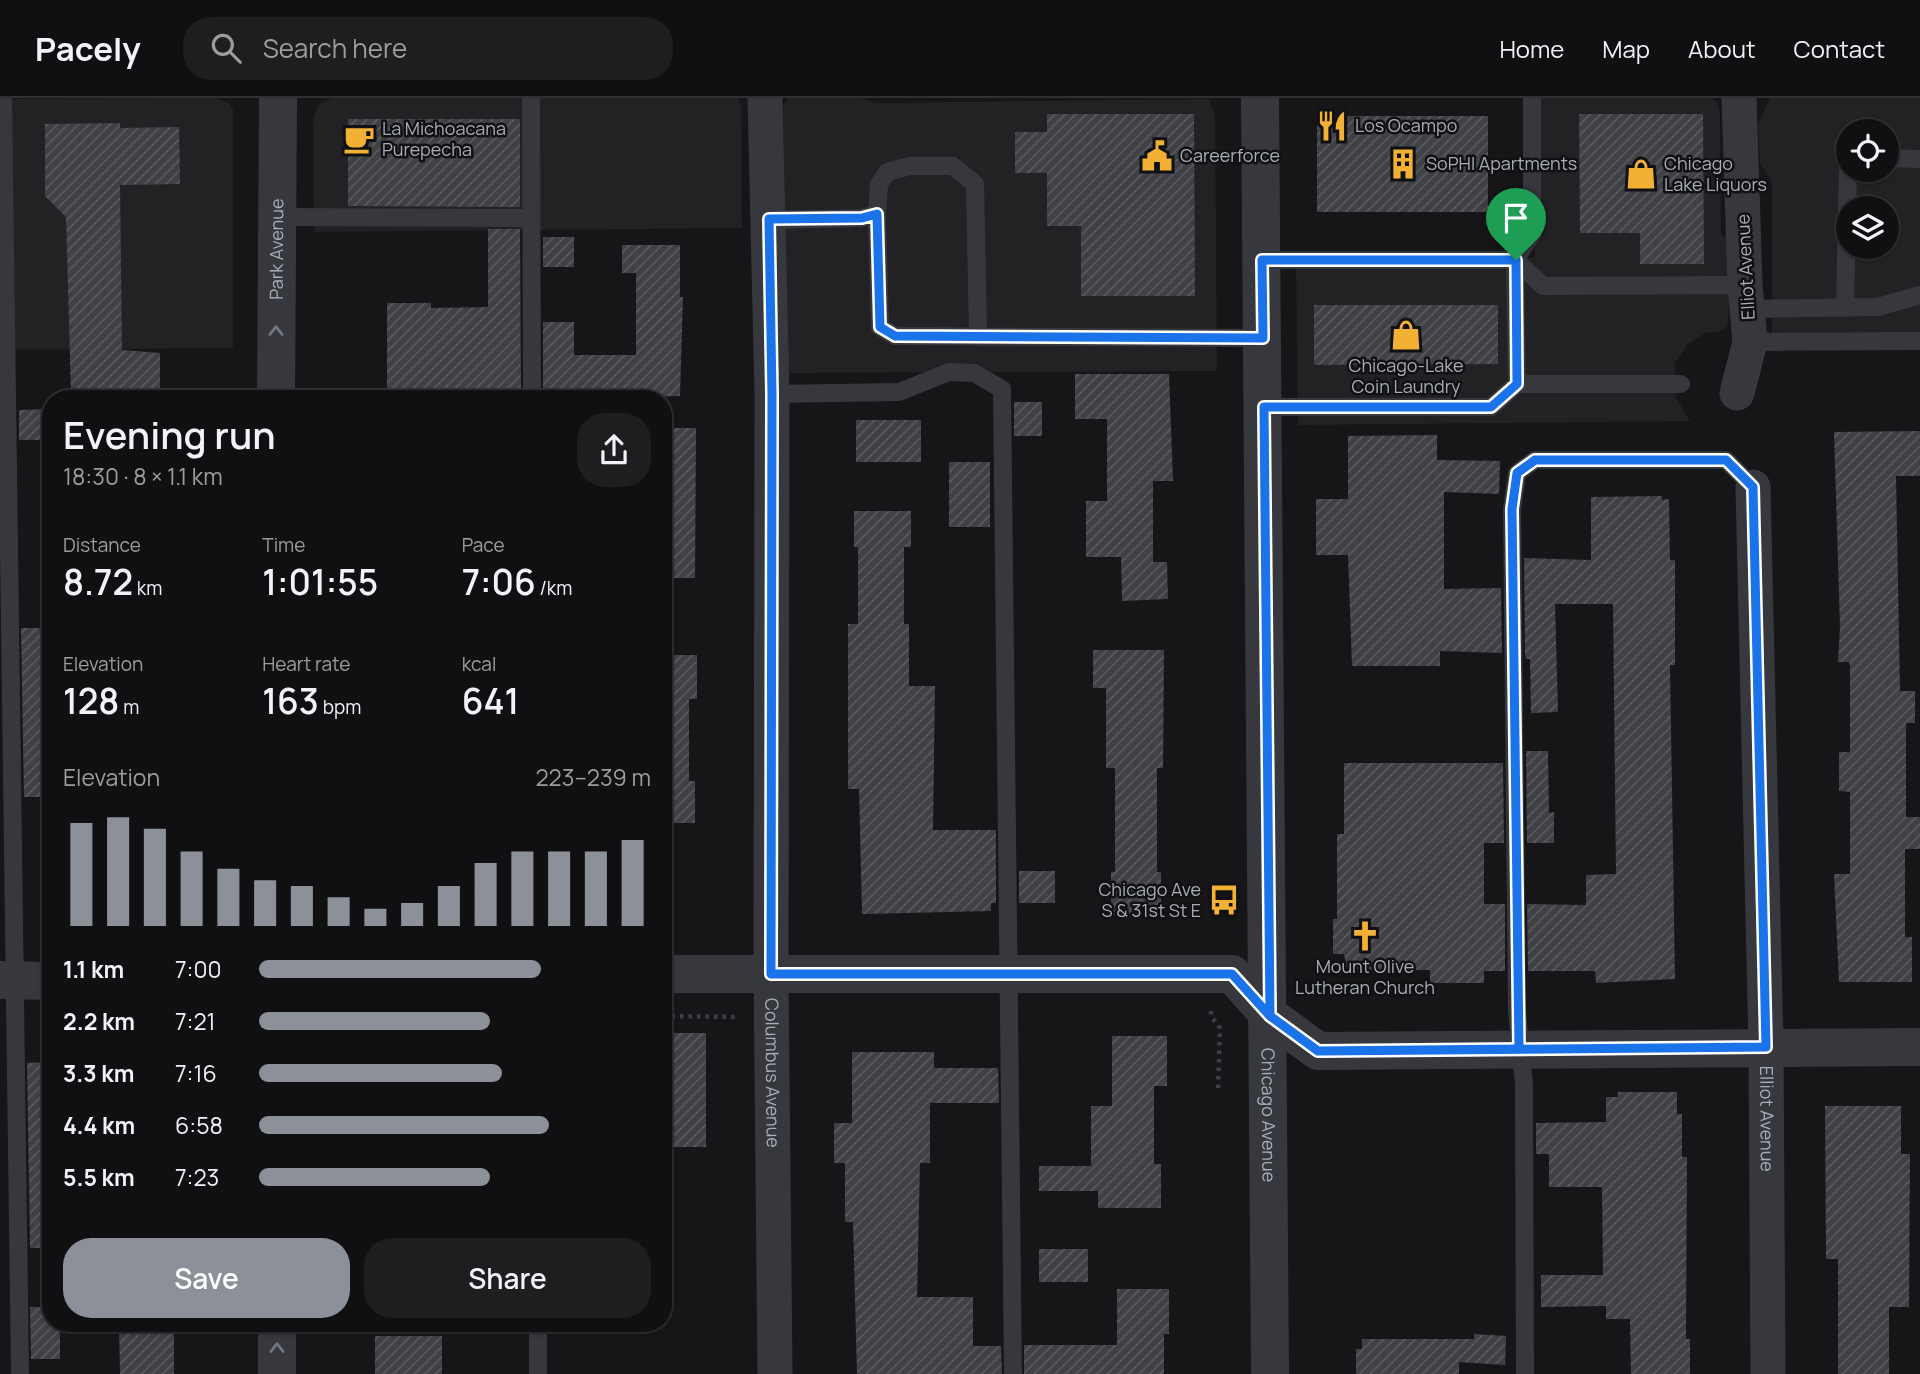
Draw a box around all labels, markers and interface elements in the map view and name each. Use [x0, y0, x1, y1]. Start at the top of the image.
search box [183, 17, 673, 80]
text: Pacely [35, 26, 141, 71]
icon: search [207, 29, 245, 67]
text: Search here [263, 30, 407, 66]
text: Home [1499, 32, 1564, 65]
text: Map [1602, 32, 1650, 65]
text: About [1688, 32, 1756, 65]
text: Contact [1794, 32, 1885, 65]
restaurant icon: Los Ocampo [1315, 109, 1349, 143]
place label: Los Ocampo [1355, 113, 1457, 137]
place label: La Michoacana Purepecha [382, 116, 506, 161]
map controls [1836, 119, 1899, 259]
button: locate [1836, 119, 1899, 182]
cafe icon: La Michoacana Purepecha [342, 122, 376, 156]
public building icon: Careerforce [1140, 139, 1174, 173]
place label: Careerforce [1180, 143, 1280, 167]
building icon: SoPHI Apartments [1386, 147, 1420, 181]
place label: SoPHI Apartments [1426, 151, 1577, 175]
place label: Chicago Lake Liquors [1664, 151, 1767, 196]
shop icon: Chicago Lake Liquors [1624, 157, 1658, 191]
pin [1486, 188, 1546, 260]
button: layers [1836, 196, 1899, 259]
street label: Park Avenue [264, 198, 288, 300]
icon: arrive [1497, 199, 1535, 237]
street label: Elliot Avenue [1730, 214, 1760, 321]
shop icon: Chicago-Lake Coin Laundry [1389, 318, 1423, 352]
one-way arrow [268, 325, 284, 336]
place label: Chicago-Lake Coin Laundry [1349, 353, 1464, 398]
text: Evening run [63, 408, 276, 460]
button: share [577, 413, 651, 487]
text: 18:30 · 8 × 1.1 km [63, 460, 223, 492]
text: Distance [63, 532, 141, 558]
text: Time [262, 532, 305, 558]
text: Pace [462, 532, 505, 558]
text: 8.72 [63, 558, 133, 606]
text: 1:01:55 [262, 558, 378, 606]
text: 7:06 [462, 558, 536, 606]
text: km [133, 575, 162, 601]
text: /km [536, 575, 572, 601]
text: Elevation [63, 651, 143, 677]
text: Heart rate [262, 651, 350, 677]
text: kcal [462, 651, 496, 677]
text: 128 [63, 677, 119, 725]
text: 163 [262, 677, 319, 725]
text: 641 [462, 677, 519, 725]
text: m [119, 694, 139, 720]
text: bpm [319, 694, 361, 720]
text: Elevation [63, 761, 160, 793]
text: 223–239 m [535, 761, 651, 793]
place label: Chicago Ave S & 31st St E [1098, 877, 1201, 922]
bus stop icon: Chicago Ave S & 31st St E [1207, 883, 1241, 917]
church icon: Mount Olive Lutheran Church [1348, 919, 1382, 953]
text: 1.1 km [63, 953, 124, 985]
text: 7:00 [175, 953, 221, 985]
place label: Mount Olive Lutheran Church [1295, 954, 1435, 999]
street label: Columbus Avenue [760, 998, 786, 1148]
text: 2.2 km [63, 1005, 135, 1037]
text: 7:21 [175, 1005, 216, 1037]
street label: Chicago Avenue [1256, 1048, 1281, 1182]
text: 3.3 km [63, 1057, 134, 1089]
text: 7:16 [175, 1057, 217, 1089]
street label: Elliot Avenue [1755, 1066, 1780, 1172]
text: 4.4 km [63, 1109, 135, 1141]
text: 6:58 [175, 1109, 223, 1141]
text: 5.5 km [63, 1161, 135, 1193]
text: 7:23 [175, 1161, 219, 1193]
button: Save [63, 1238, 350, 1318]
button: Share [364, 1238, 651, 1318]
one-way arrow [269, 1343, 285, 1353]

